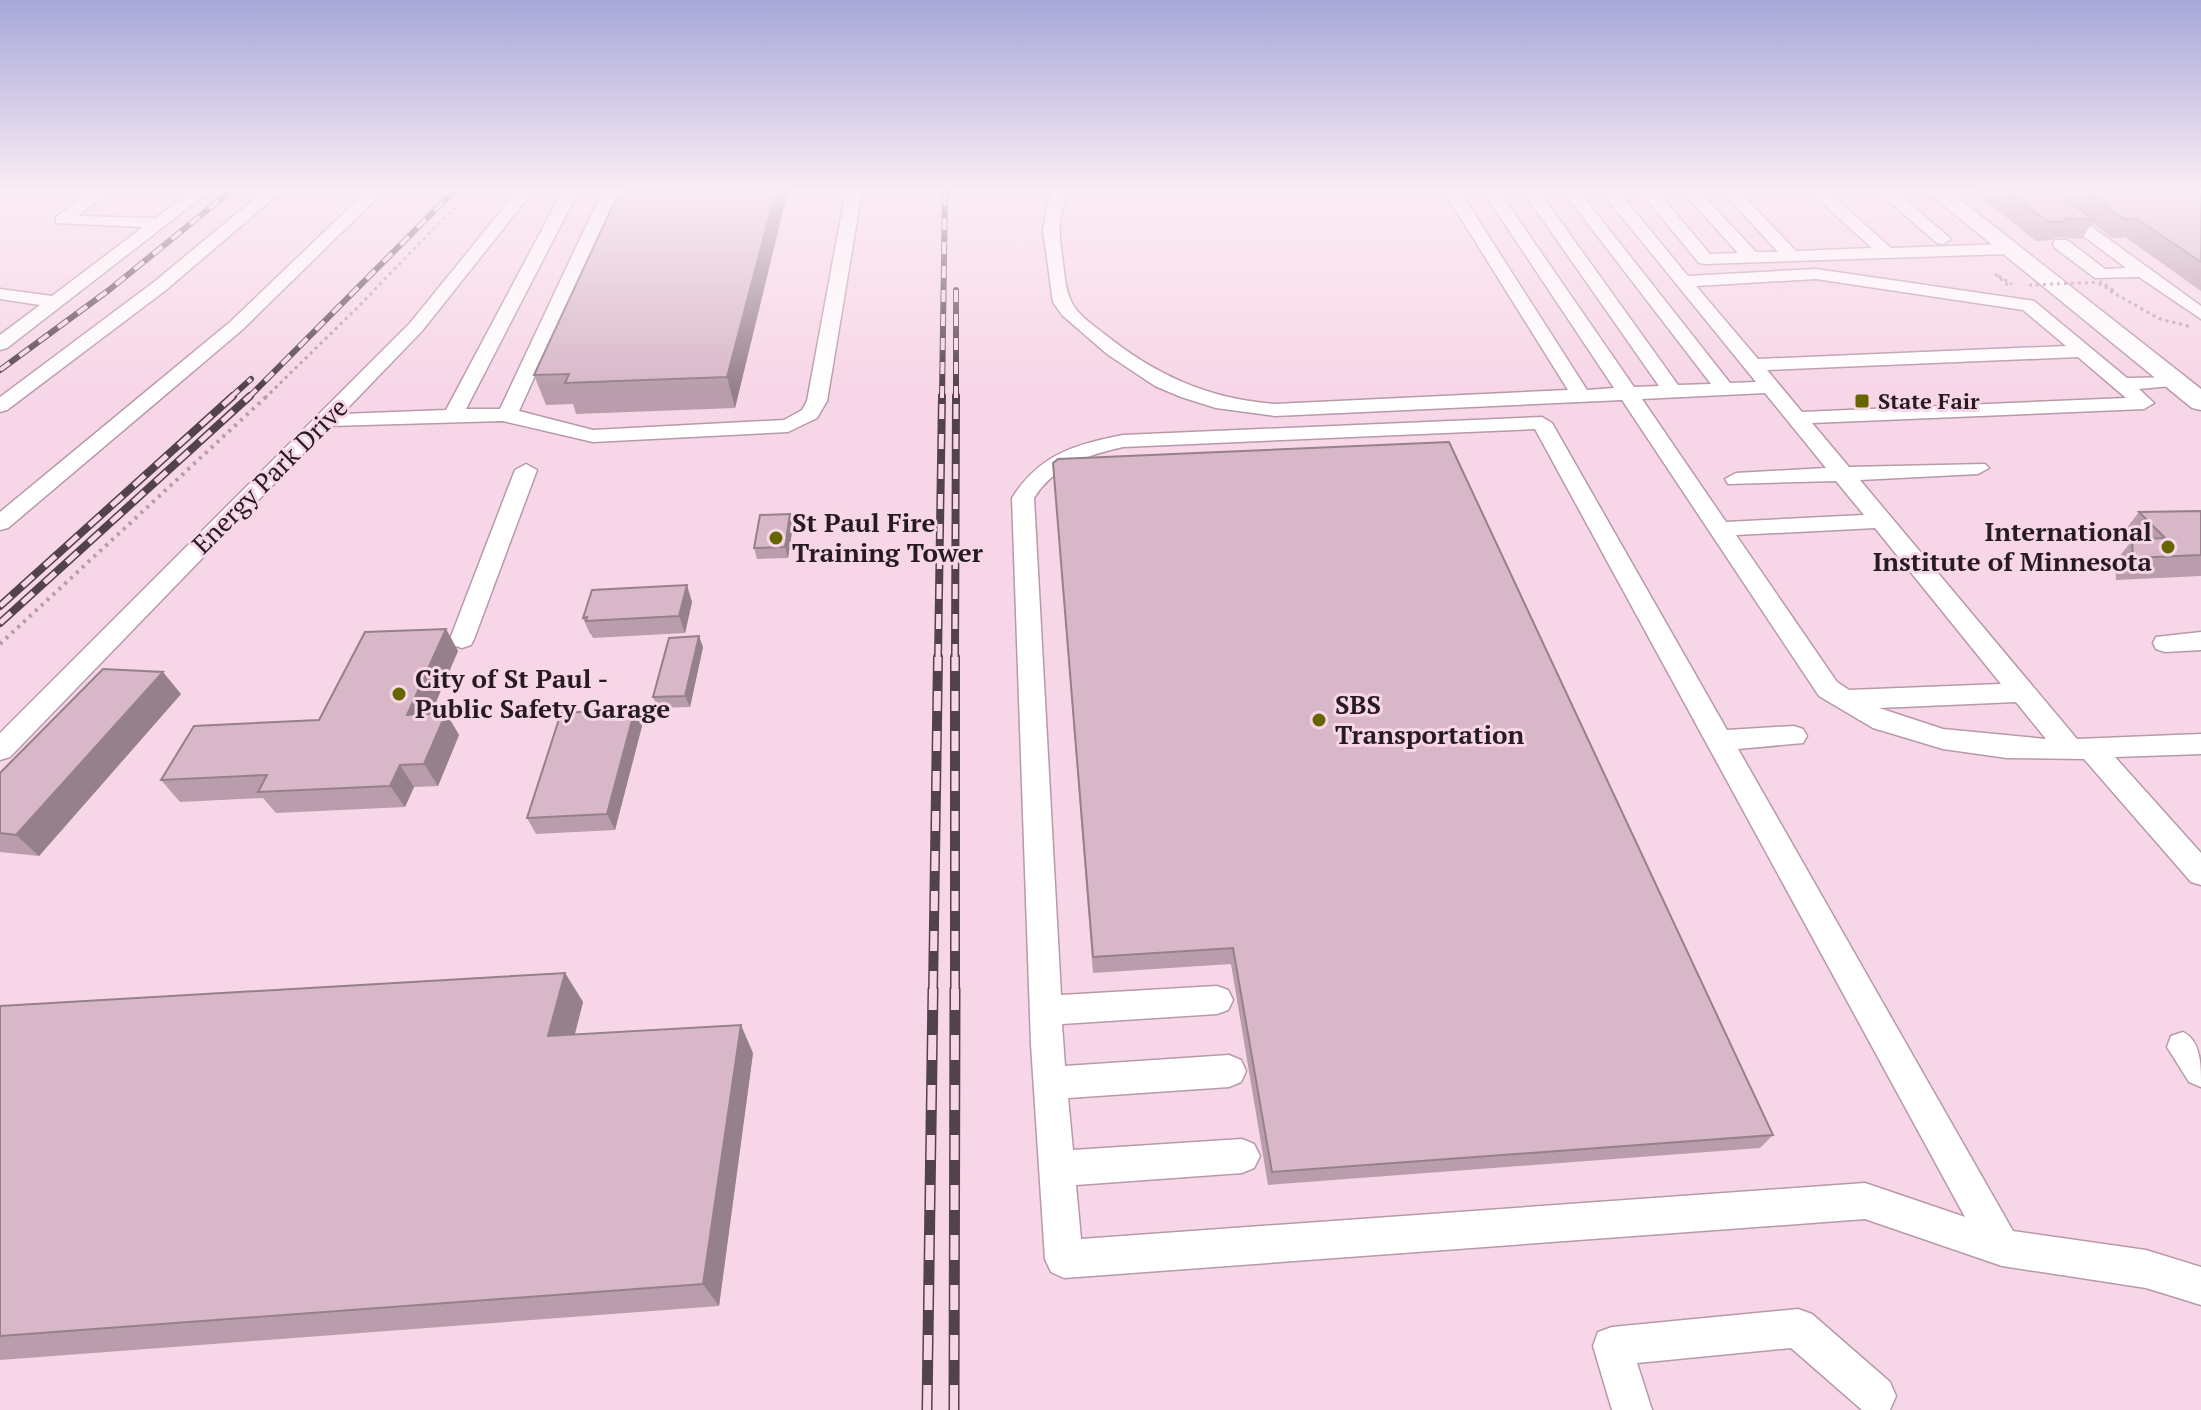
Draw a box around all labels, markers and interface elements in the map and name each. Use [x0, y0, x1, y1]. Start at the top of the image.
place label: State Fair [1878, 386, 1980, 415]
street label: Energy Park Drive [184, 390, 355, 561]
marker: State Fair [1853, 392, 1871, 410]
place label: St Paul Fire Training Tower [792, 505, 984, 569]
place label: International Institute of Minnesota [1873, 514, 2153, 578]
marker: St Paul Fire Training Tower [767, 529, 785, 547]
marker: International Institute of Minnesota [2159, 538, 2177, 556]
place label: City of St Paul - Public Safety Garage [415, 661, 670, 725]
marker: City of St Paul - Public Safety Garage [390, 685, 408, 703]
place label: SBS Transportation [1335, 687, 1525, 751]
marker: SBS Transportation [1310, 711, 1328, 729]

